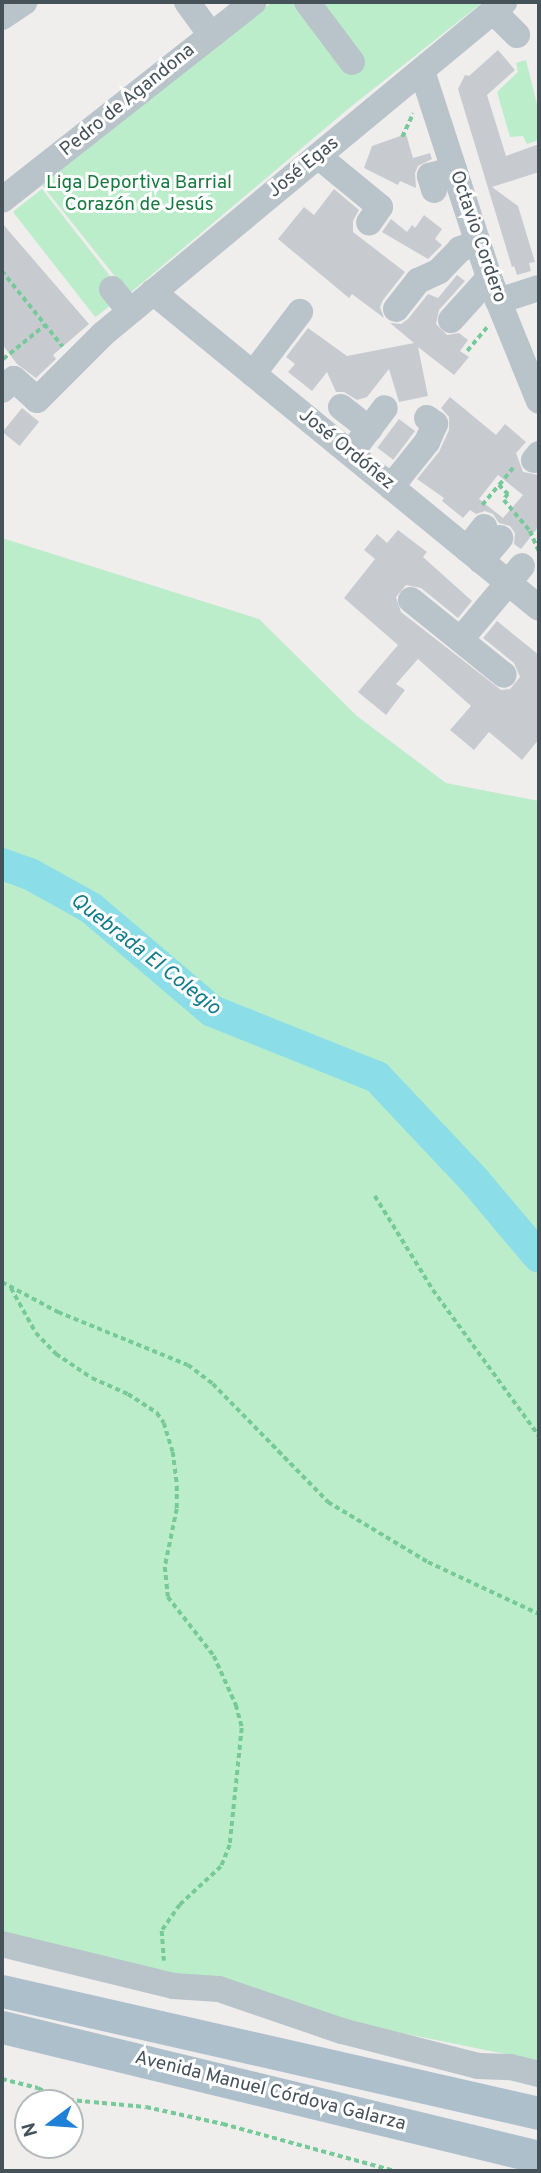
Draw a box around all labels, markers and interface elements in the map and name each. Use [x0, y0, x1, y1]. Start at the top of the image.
street label: Pedro de Agandona [56, 39, 200, 163]
street label: José Egas [264, 133, 344, 203]
street label: Octavio Cordero [444, 168, 510, 306]
park label: Liga Deportiva Barrial Corazón de Jesús [46, 173, 232, 217]
street label: José Ordóñez [293, 404, 399, 496]
water label: Quebrada El Colegio [65, 889, 225, 1021]
street label: Avenida Manuel Córdova Galarza [132, 2047, 408, 2137]
north arrow [14, 2089, 84, 2159]
text: N [17, 2119, 44, 2139]

